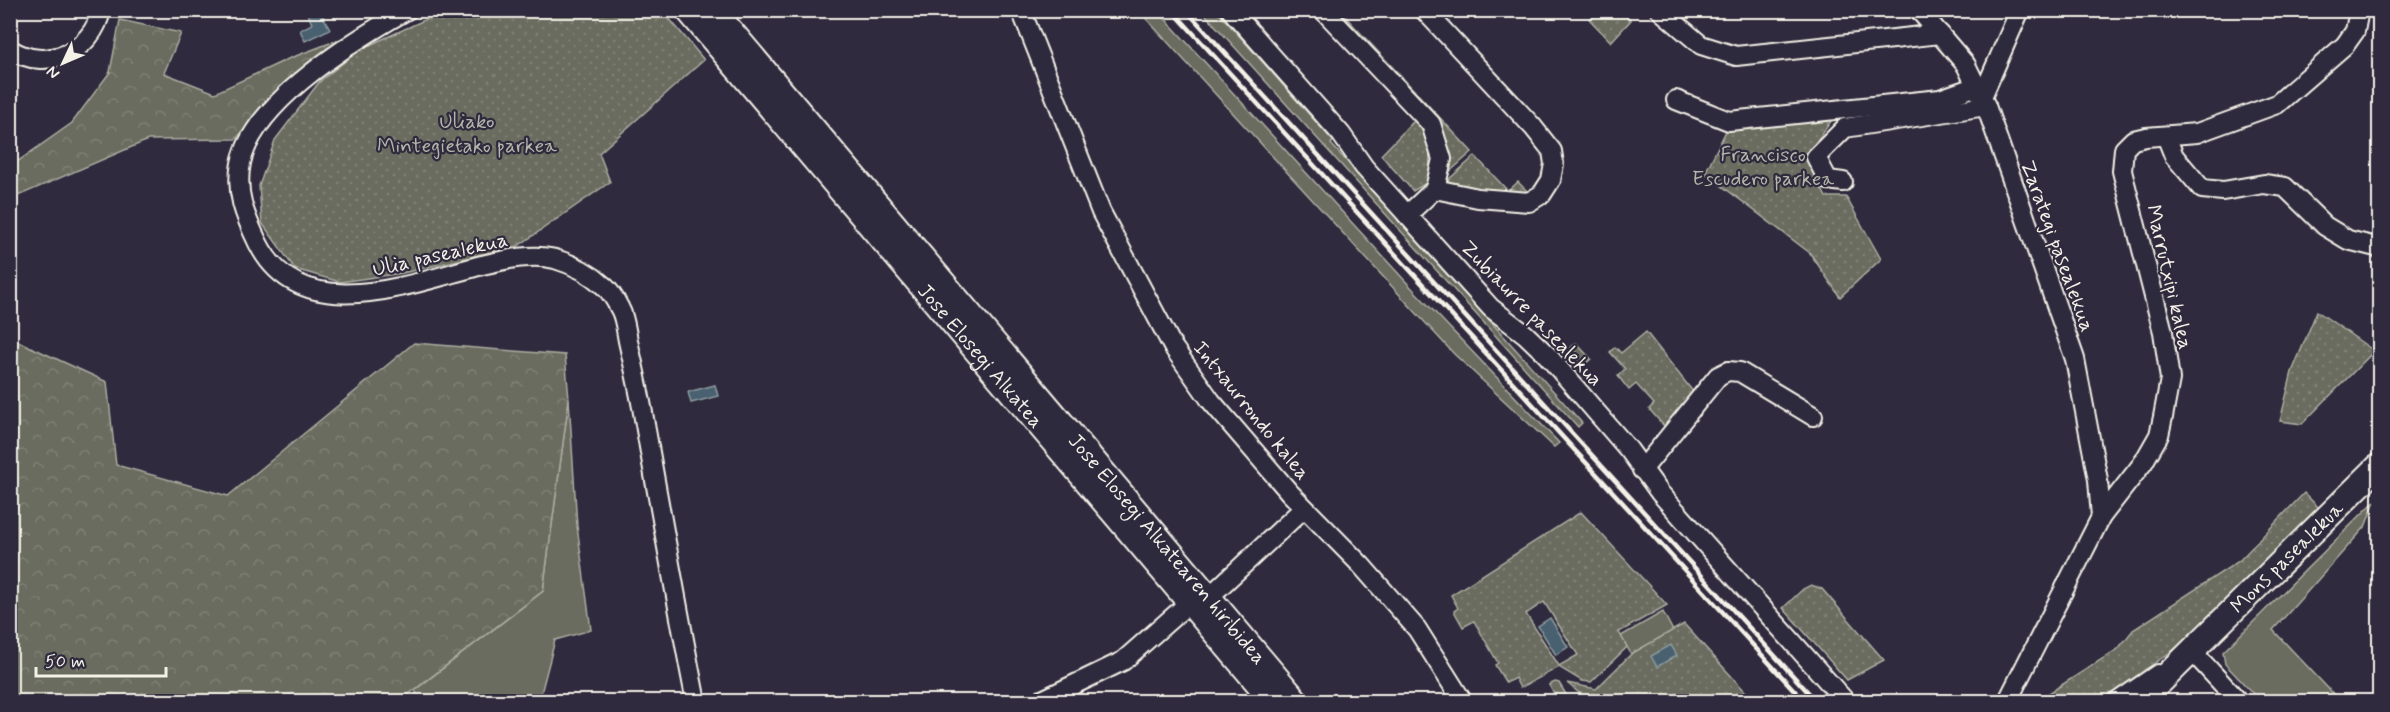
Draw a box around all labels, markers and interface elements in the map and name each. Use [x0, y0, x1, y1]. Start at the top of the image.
north arrow [33, 33, 93, 93]
text: N [42, 61, 65, 84]
park label: Uliako Mintegietako parkea [377, 108, 557, 160]
park label: Francisco Escudero parkea [1692, 141, 1834, 193]
street label: Zarategi pasealekua [2013, 157, 2101, 336]
street label: Marrutxipi kalea [2139, 202, 2199, 352]
street label: Ulia pasealekua [370, 226, 511, 284]
street label: Zubiaurre pasealekua [1454, 234, 1608, 393]
street label: Jose Elosegi Alkatea [911, 278, 1049, 435]
street label: Intxaurrondo kalea [1186, 335, 1316, 486]
street label: Jose Elosegi Alkatearen hiribidea [1061, 428, 1273, 671]
street label: Mons pasealekua [2224, 495, 2350, 620]
scale bar [36, 640, 166, 678]
text: 50 m [45, 650, 85, 674]

